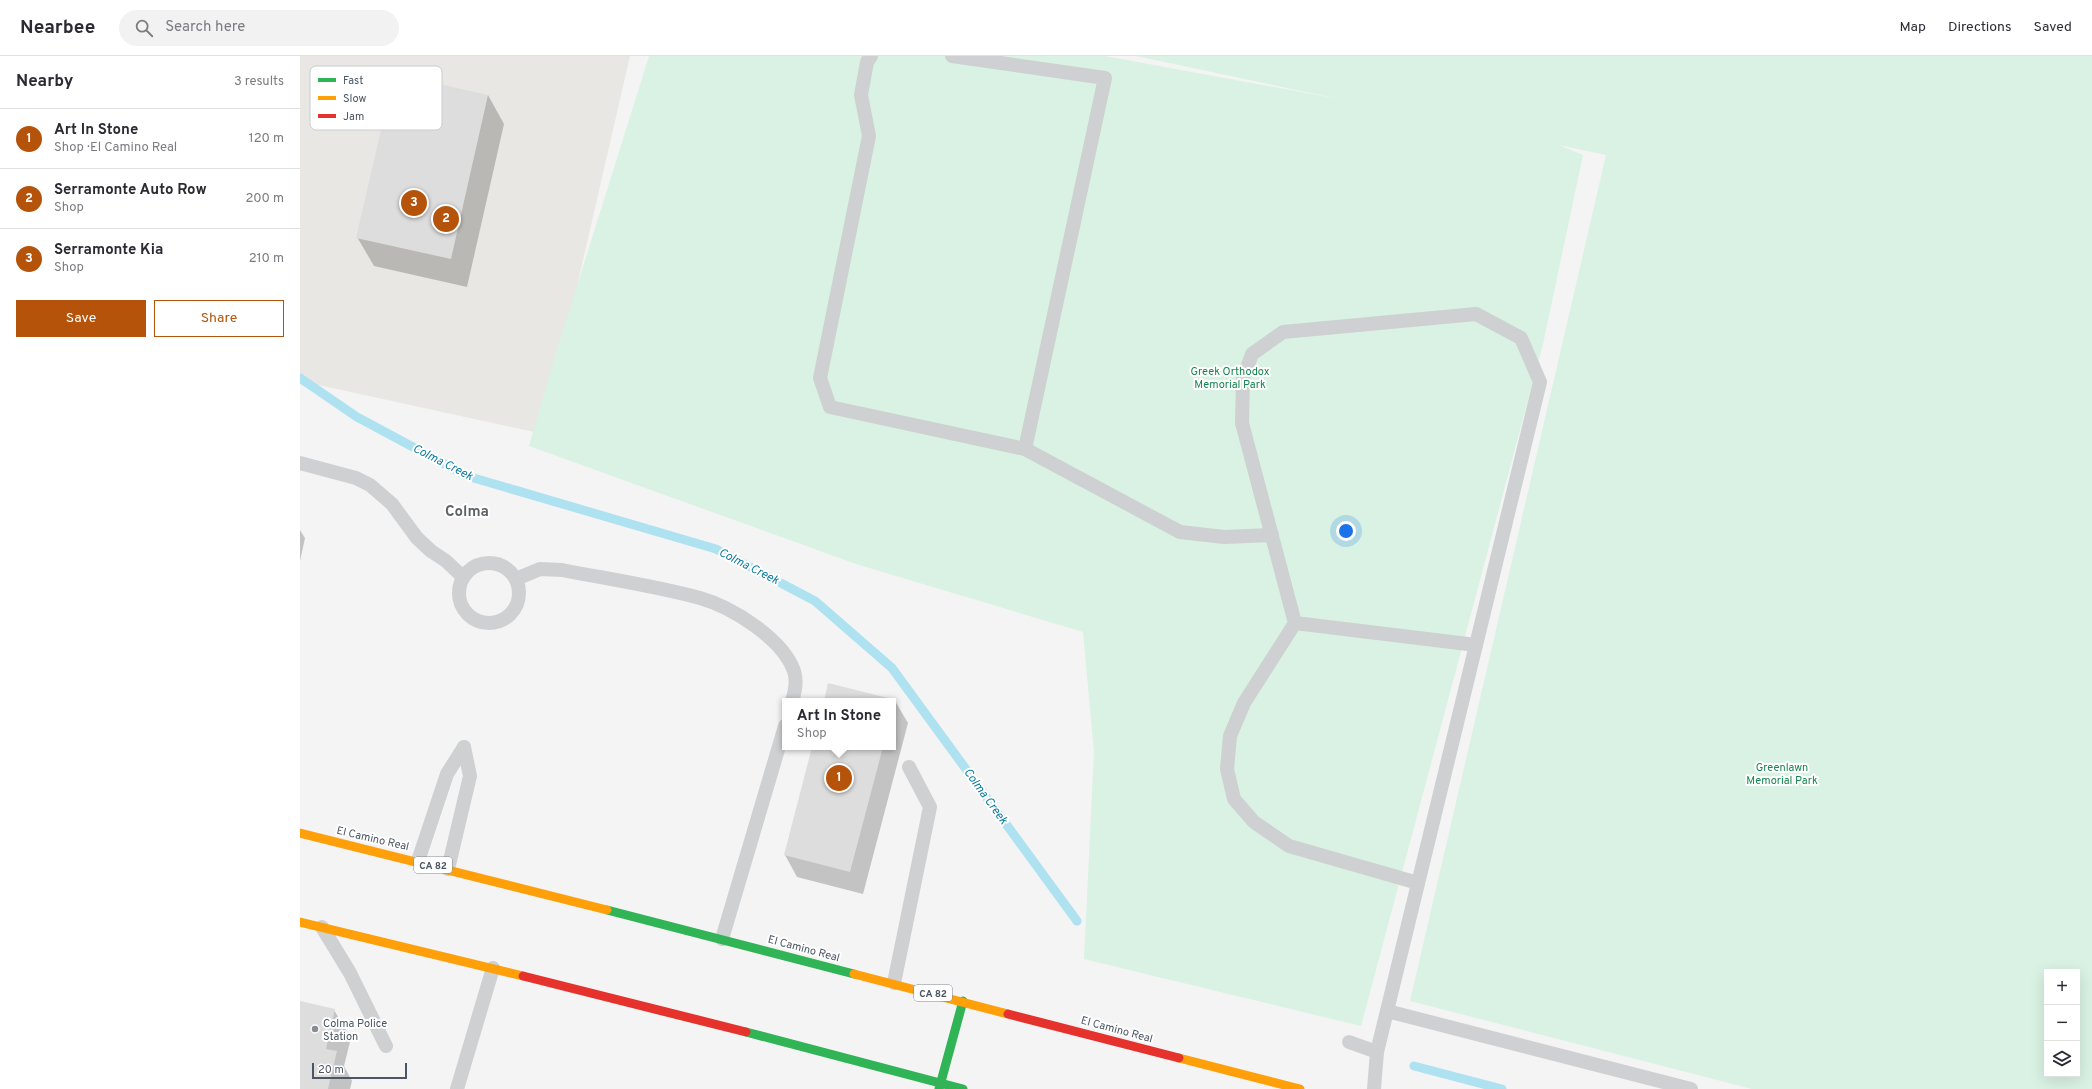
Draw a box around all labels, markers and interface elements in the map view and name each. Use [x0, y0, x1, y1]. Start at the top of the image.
search box [119, 10, 399, 46]
text: Nearbee [20, 16, 95, 40]
icon: search [133, 17, 155, 39]
text: Search here [165, 18, 245, 37]
text: Map [1900, 19, 1926, 36]
text: Directions [1948, 19, 2012, 36]
text: Saved [2034, 19, 2072, 36]
legend [310, 66, 442, 130]
text: Nearby [16, 71, 73, 93]
text: 3 results [234, 74, 284, 90]
text: Fast [343, 74, 363, 88]
text: Slow [343, 92, 366, 106]
text: Jam [343, 110, 364, 124]
text: Art In Stone [54, 121, 138, 140]
text: 1 [26, 131, 32, 147]
text: 120 m [249, 131, 284, 147]
text: Shop · El Camino Real [54, 140, 177, 156]
text: Serramonte Auto Row [54, 181, 207, 200]
pin: 3 [401, 188, 427, 218]
text: 2 [25, 191, 33, 207]
text: 200 m [245, 191, 284, 207]
text: Shop [54, 200, 84, 216]
pin: 2 [433, 204, 459, 234]
text: Serramonte Kia [54, 241, 163, 260]
text: 3 [25, 251, 33, 267]
text: 210 m [249, 251, 284, 267]
text: Shop [54, 260, 84, 276]
button: Save [16, 300, 146, 337]
button: Share [154, 300, 284, 337]
park label: Greek Orthodox Memorial Park [1191, 365, 1270, 392]
water label: Colma Creek [410, 441, 476, 485]
district label: Colma [445, 503, 489, 522]
your location [1336, 521, 1356, 541]
water label: Colma Creek [716, 545, 782, 589]
popup [782, 698, 896, 750]
text: Art In Stone [797, 707, 881, 726]
text: Shop [797, 726, 827, 742]
park label: Greenlawn Memorial Park [1746, 761, 1818, 788]
pin: 1 [826, 763, 852, 793]
water label: Colma Creek [959, 765, 1012, 829]
street label: El Camino Real [335, 824, 410, 854]
road number: CA 82 [414, 857, 452, 873]
street label: El Camino Real [766, 933, 841, 965]
map controls [2044, 969, 2080, 1077]
button: + [2044, 969, 2080, 1005]
road number: CA 82 [914, 985, 952, 1001]
button: − [2044, 1005, 2080, 1041]
street label: El Camino Real [1079, 1014, 1154, 1046]
place label: Colma Police Station [323, 1017, 387, 1044]
marker: Colma Police Station [310, 1024, 320, 1034]
button: layers [2044, 1041, 2080, 1077]
scale bar [312, 1061, 407, 1080]
text: 20 m [318, 1063, 344, 1077]

